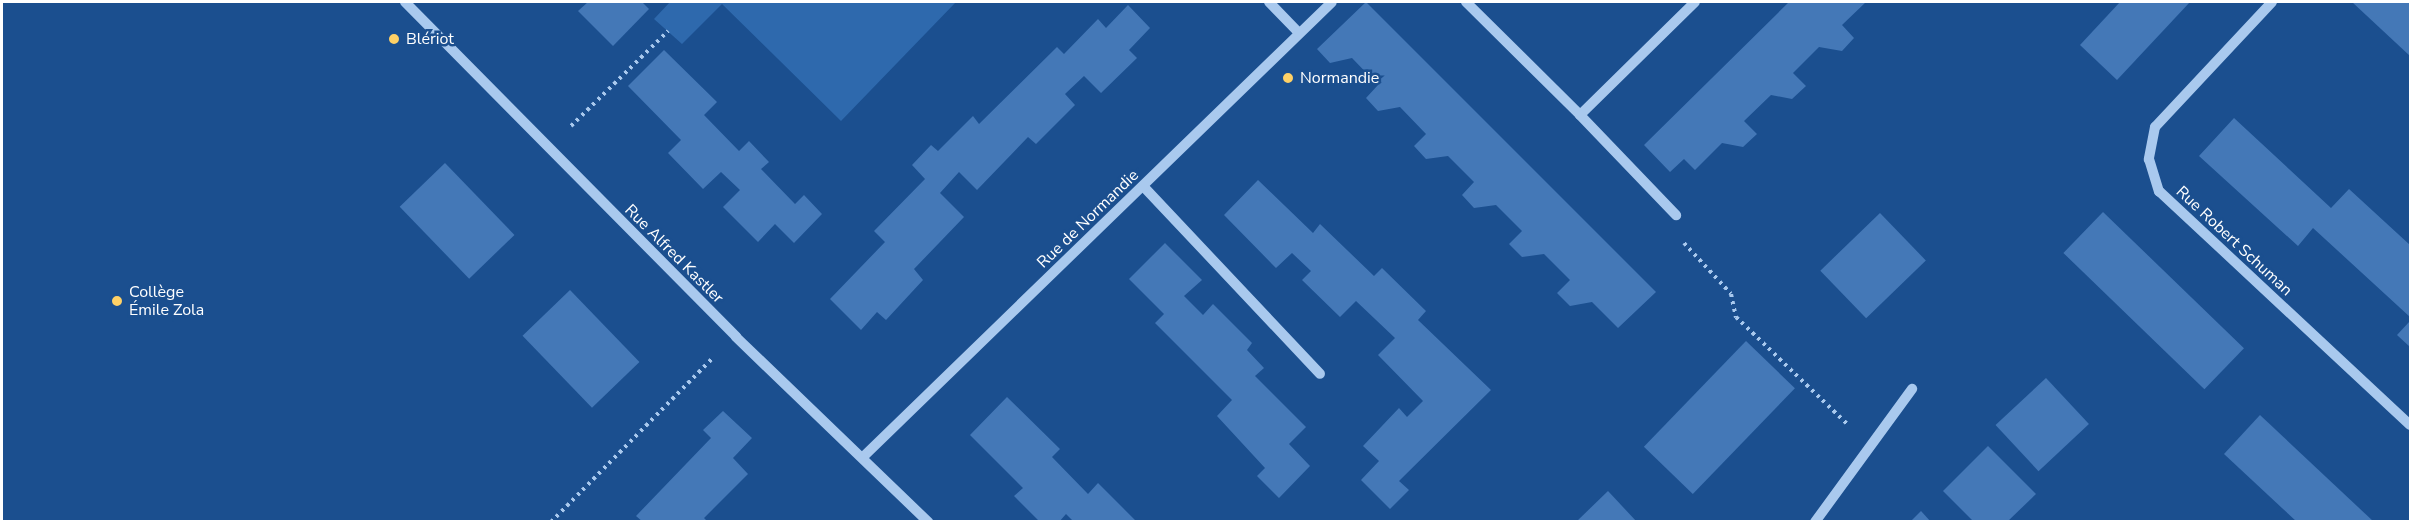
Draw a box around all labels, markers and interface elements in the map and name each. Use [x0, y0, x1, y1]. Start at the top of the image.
place label: Blériot [406, 29, 454, 49]
marker: Blériot [387, 32, 401, 46]
place label: Normandie [1300, 68, 1379, 88]
marker: Normandie [1281, 71, 1295, 85]
street label: Rue de Normandie [1033, 166, 1143, 272]
street label: Rue Robert Schuman [2172, 182, 2296, 300]
street label: Rue Alfred Kastler [621, 201, 727, 307]
place label: Collège Émile Zola [129, 282, 204, 320]
marker: Collège Émile Zola [110, 294, 124, 308]

